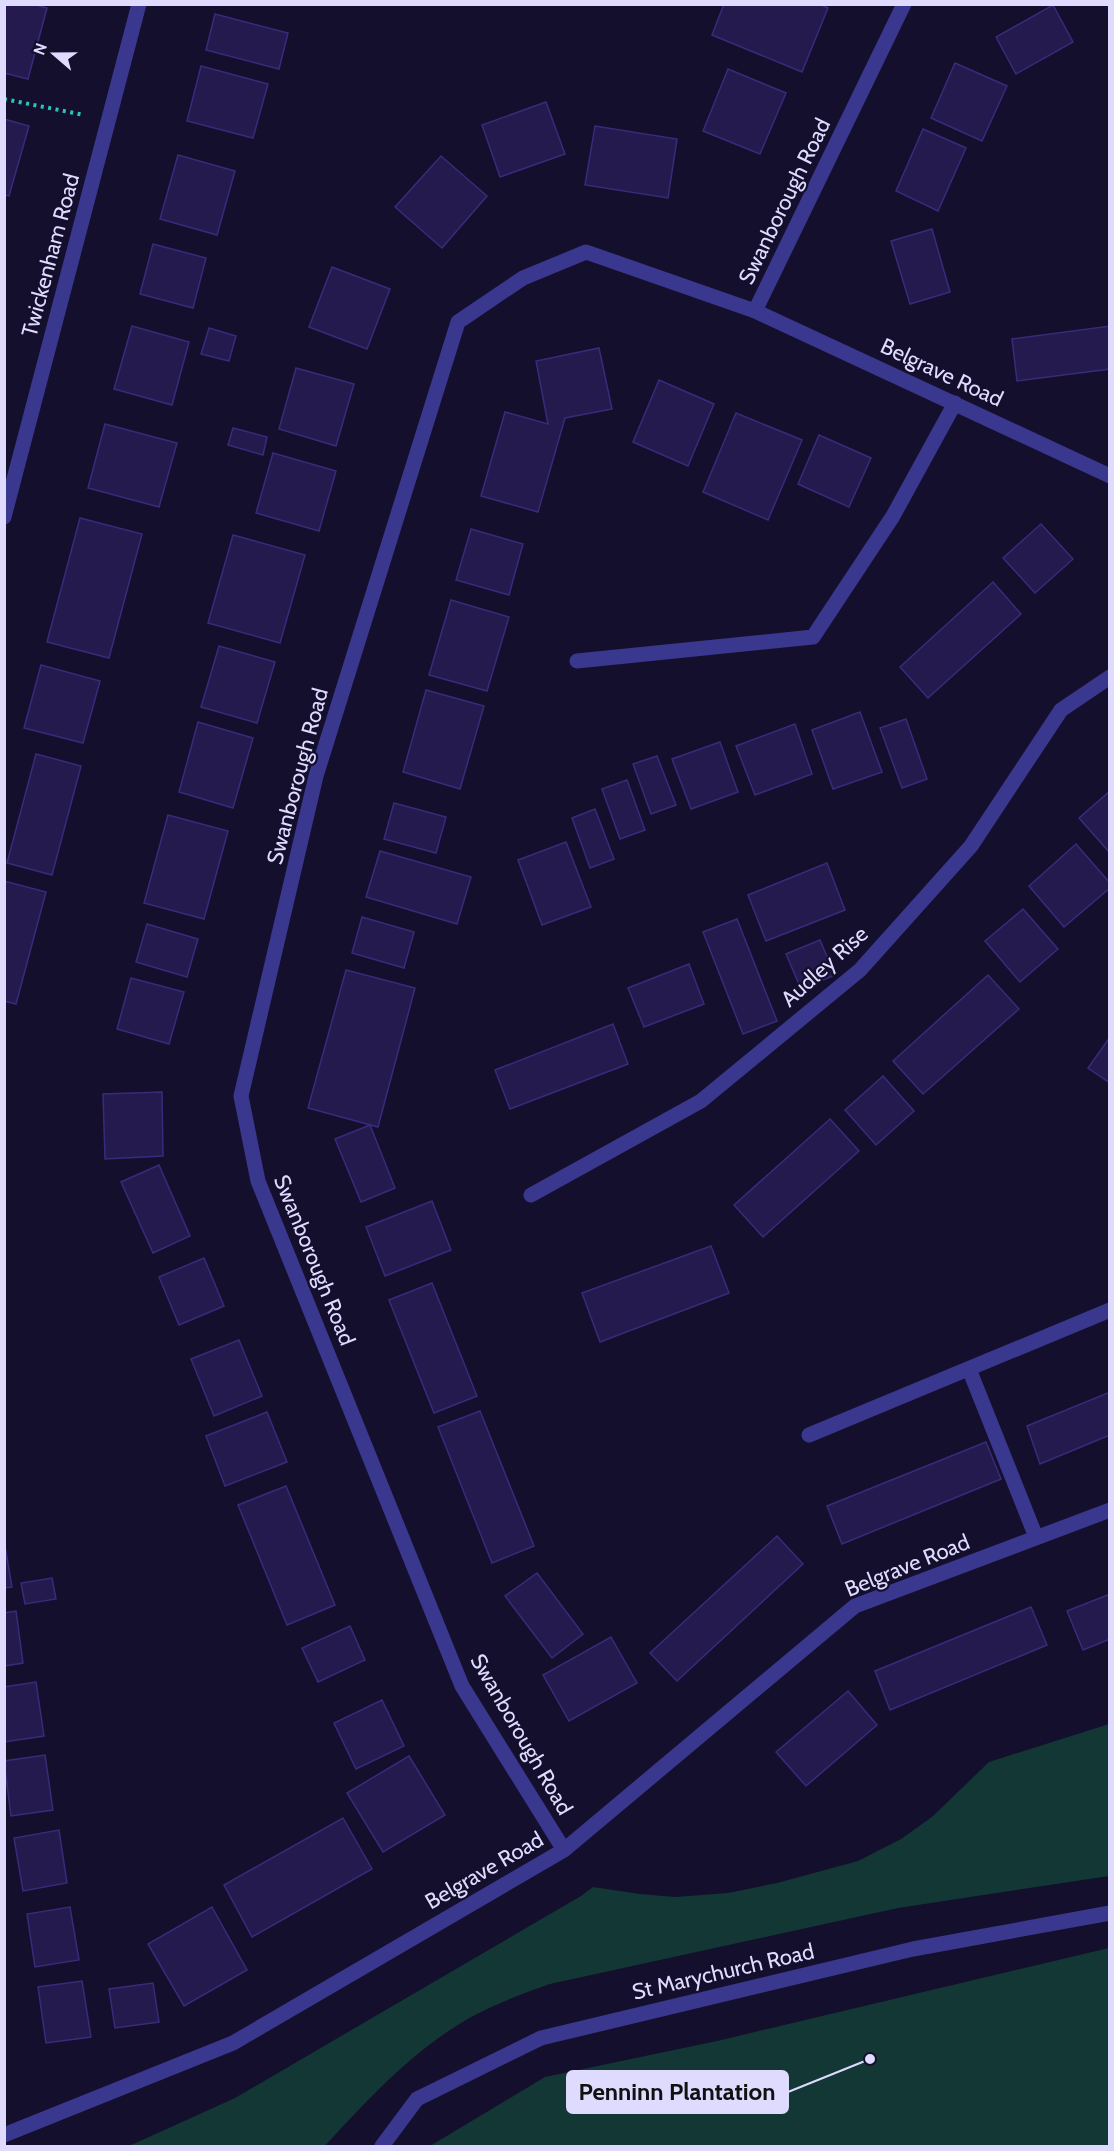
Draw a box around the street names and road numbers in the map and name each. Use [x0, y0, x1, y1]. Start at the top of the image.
street label: Swanborough Road [733, 114, 836, 289]
street label: Twickenham Road [16, 170, 85, 340]
street label: Belgrave Road [876, 332, 1007, 413]
street label: Swanborough Road [261, 685, 334, 867]
street label: Audley Rise [775, 920, 873, 1012]
street label: Swanborough Road [268, 1171, 361, 1349]
street label: Belgrave Road [841, 1528, 973, 1603]
street label: Swanborough Road [465, 1649, 579, 1820]
street label: Belgrave Road [420, 1826, 548, 1915]
street label: St Marychurch Road [630, 1937, 817, 2006]

